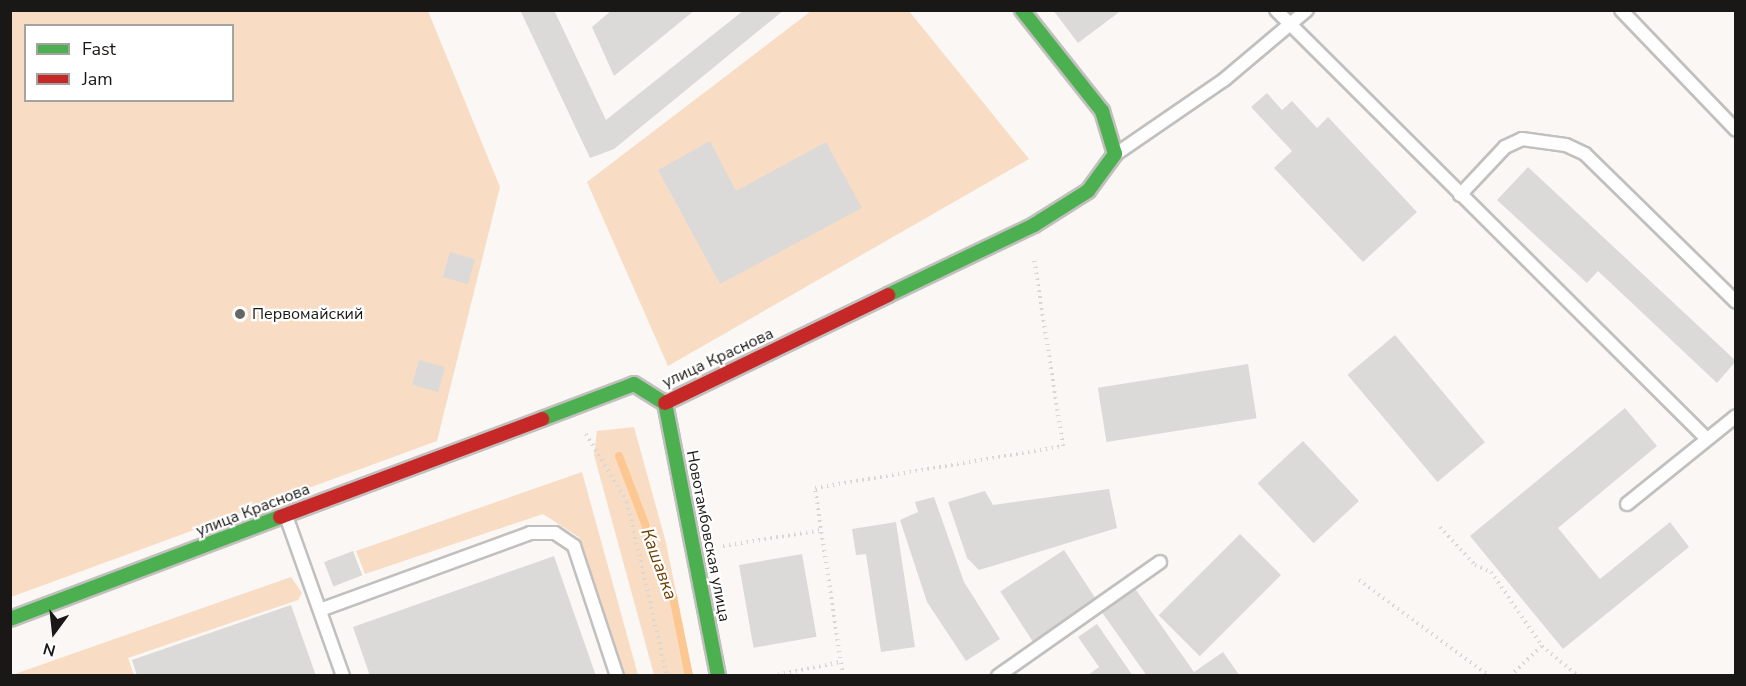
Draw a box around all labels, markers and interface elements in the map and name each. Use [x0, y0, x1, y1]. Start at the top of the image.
legend [24, 24, 234, 102]
text: Fast [82, 37, 116, 61]
text: Jam [82, 67, 113, 91]
place label: Первомайский [252, 304, 363, 324]
marker: Первомайский [233, 307, 247, 321]
street label: улица Краснова [659, 324, 777, 392]
street label: Новотамбовская улица [682, 449, 734, 623]
street label: улица Краснова [193, 479, 313, 541]
water label: Кашавка [636, 525, 682, 603]
north arrow [24, 602, 84, 662]
text: N [41, 637, 58, 662]

